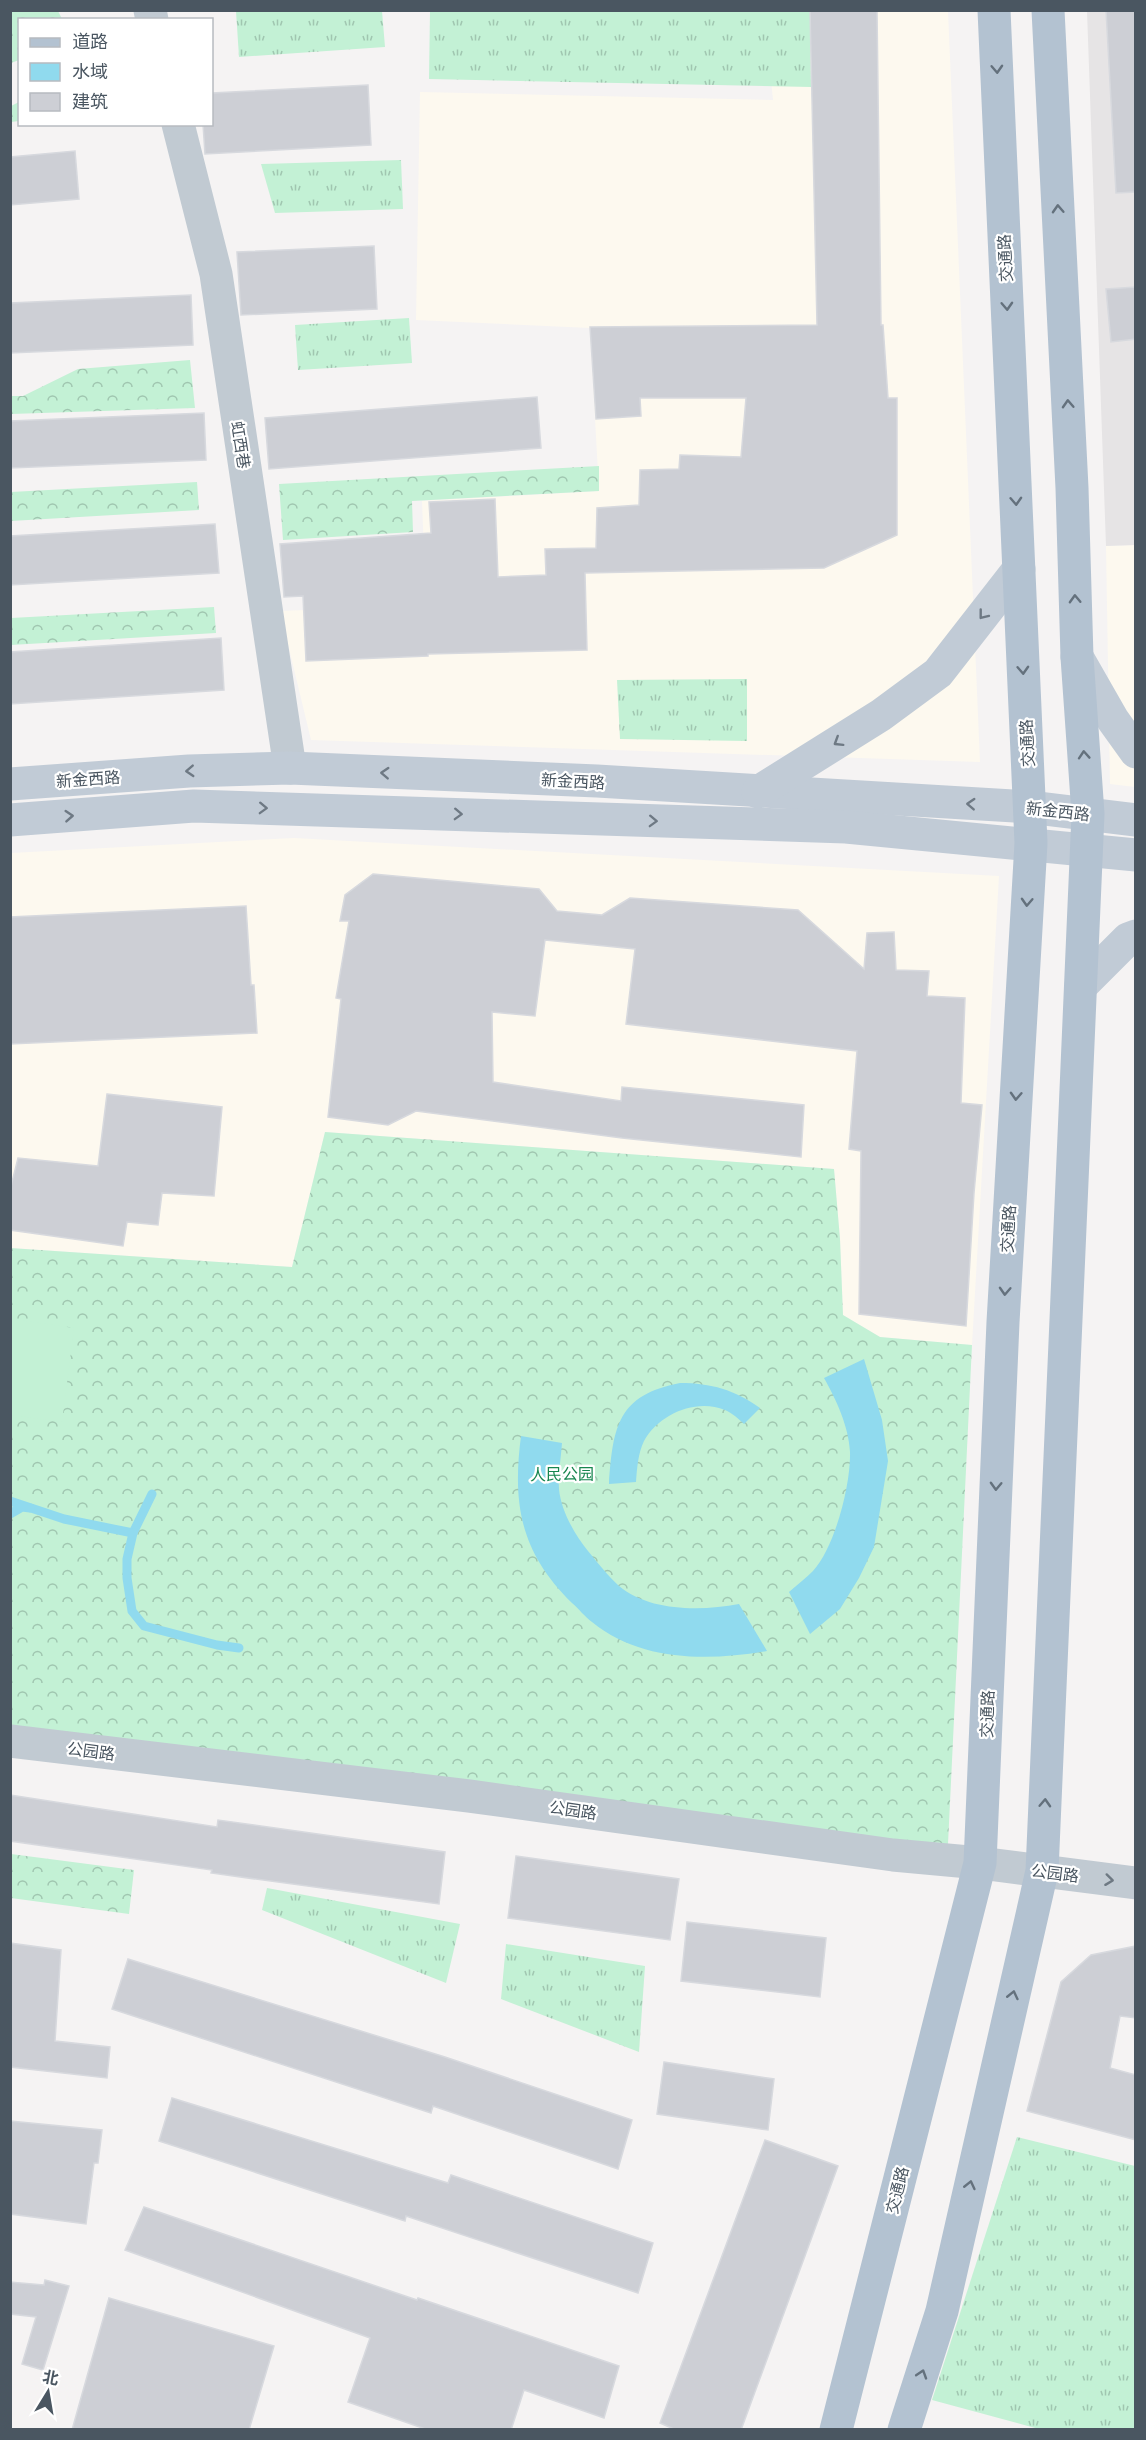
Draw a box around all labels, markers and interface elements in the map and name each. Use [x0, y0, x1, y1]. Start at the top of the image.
legend [18, 18, 213, 126]
text: 道路 [72, 32, 108, 55]
text: 水域 [72, 62, 108, 85]
one-way arrow [990, 64, 1003, 73]
text: 建筑 [72, 92, 108, 115]
one-way arrow [1051, 205, 1064, 214]
street label: 交通路 [996, 233, 1018, 282]
one-way arrow [1001, 301, 1014, 310]
one-way arrow [1061, 400, 1074, 409]
street label: 虹西巷 [225, 420, 253, 471]
one-way arrow [1009, 496, 1022, 505]
one-way arrow [1069, 594, 1081, 603]
one-way arrow [979, 609, 990, 620]
one-way arrow [1017, 665, 1030, 674]
street label: 交通路 [1018, 718, 1040, 767]
one-way arrow [834, 735, 845, 746]
one-way arrow [1078, 751, 1091, 760]
one-way arrow [186, 765, 195, 778]
one-way arrow [381, 766, 390, 779]
street label: 新金西路 [56, 769, 121, 793]
street label: 新金西路 [540, 771, 605, 795]
one-way arrow [966, 798, 975, 811]
street label: 新金西路 [1025, 800, 1091, 826]
one-way arrow [259, 802, 268, 815]
one-way arrow [454, 808, 463, 821]
one-way arrow [64, 809, 73, 822]
one-way arrow [649, 815, 658, 827]
one-way arrow [1021, 897, 1034, 906]
one-way arrow [1010, 1092, 1023, 1101]
street label: 交通路 [999, 1205, 1021, 1254]
one-way arrow [998, 1287, 1011, 1296]
park label: 人民公园 [530, 1466, 594, 1486]
one-way arrow [990, 1481, 1002, 1490]
street label: 交通路 [978, 1690, 1000, 1738]
street label: 公园路 [66, 1740, 116, 1766]
street label: 公园路 [548, 1799, 598, 1825]
one-way arrow [1038, 1799, 1051, 1808]
street label: 公园路 [1030, 1862, 1080, 1888]
one-way arrow [1105, 1873, 1114, 1885]
one-way arrow [1006, 1990, 1019, 2000]
street label: 交通路 [883, 2165, 914, 2216]
one-way arrow [963, 2180, 976, 2190]
north arrow [18, 2362, 78, 2422]
text: 北 [41, 2368, 60, 2391]
one-way arrow [915, 2369, 927, 2380]

